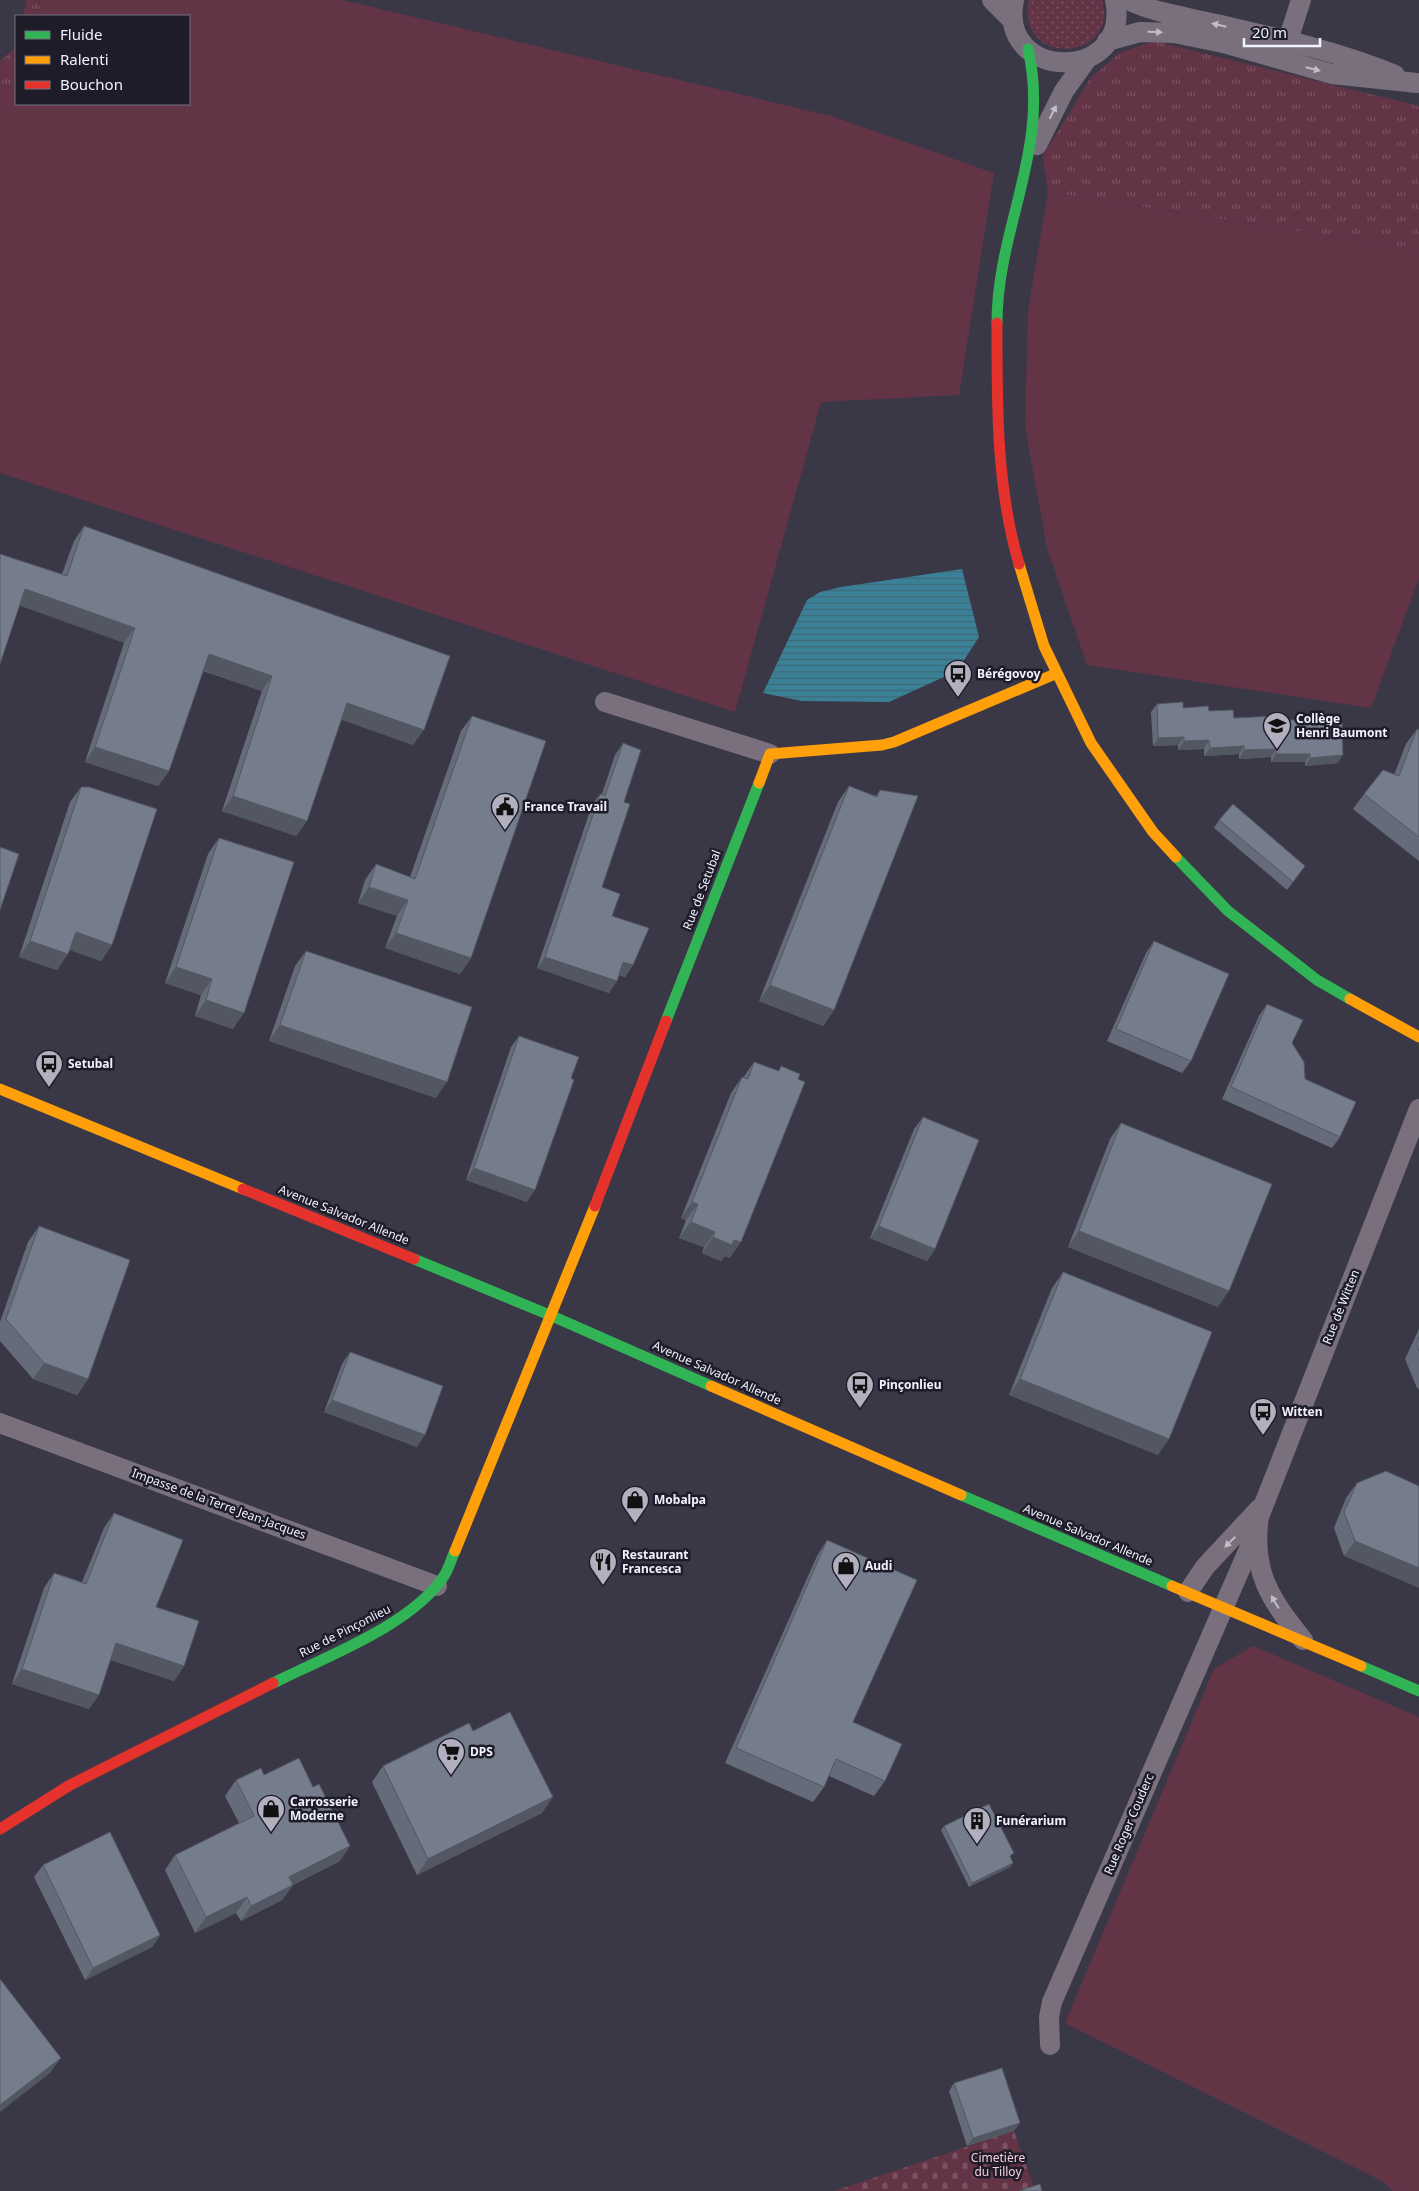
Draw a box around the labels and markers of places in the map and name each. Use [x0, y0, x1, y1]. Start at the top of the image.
bus stop icon: Bérégovoy [943, 659, 973, 698]
place label: Bérégovoy [977, 665, 1040, 682]
place label: Collège Henri Baumont [1296, 710, 1387, 741]
school or university icon: Collège Henri Baumont [1262, 711, 1292, 750]
public building icon: France Travail [490, 792, 520, 831]
place label: France Travail [524, 798, 607, 815]
bus stop icon: Setubal [34, 1049, 64, 1088]
place label: Setubal [68, 1055, 113, 1072]
bus stop icon: Pinçonlieu [845, 1370, 875, 1409]
place label: Pinçonlieu [879, 1376, 941, 1393]
bus stop icon: Witten [1248, 1397, 1278, 1436]
place label: Witten [1282, 1403, 1323, 1420]
shop icon: Mobalpa [620, 1485, 650, 1524]
place label: Mobalpa [654, 1491, 706, 1508]
place label: Restaurant Francesca [622, 1546, 689, 1577]
restaurant icon: Restaurant Francesca [588, 1547, 618, 1586]
shop icon: Audi [831, 1551, 861, 1590]
place label: Audi [865, 1557, 892, 1574]
supermarket icon: DPS [436, 1737, 466, 1776]
place label: DPS [470, 1743, 493, 1760]
place label: Carrosserie Moderne [290, 1793, 358, 1824]
shop icon: Carrosserie Moderne [256, 1794, 286, 1833]
building icon: Funérarium [962, 1806, 992, 1845]
place label: Funérarium [996, 1812, 1066, 1829]

